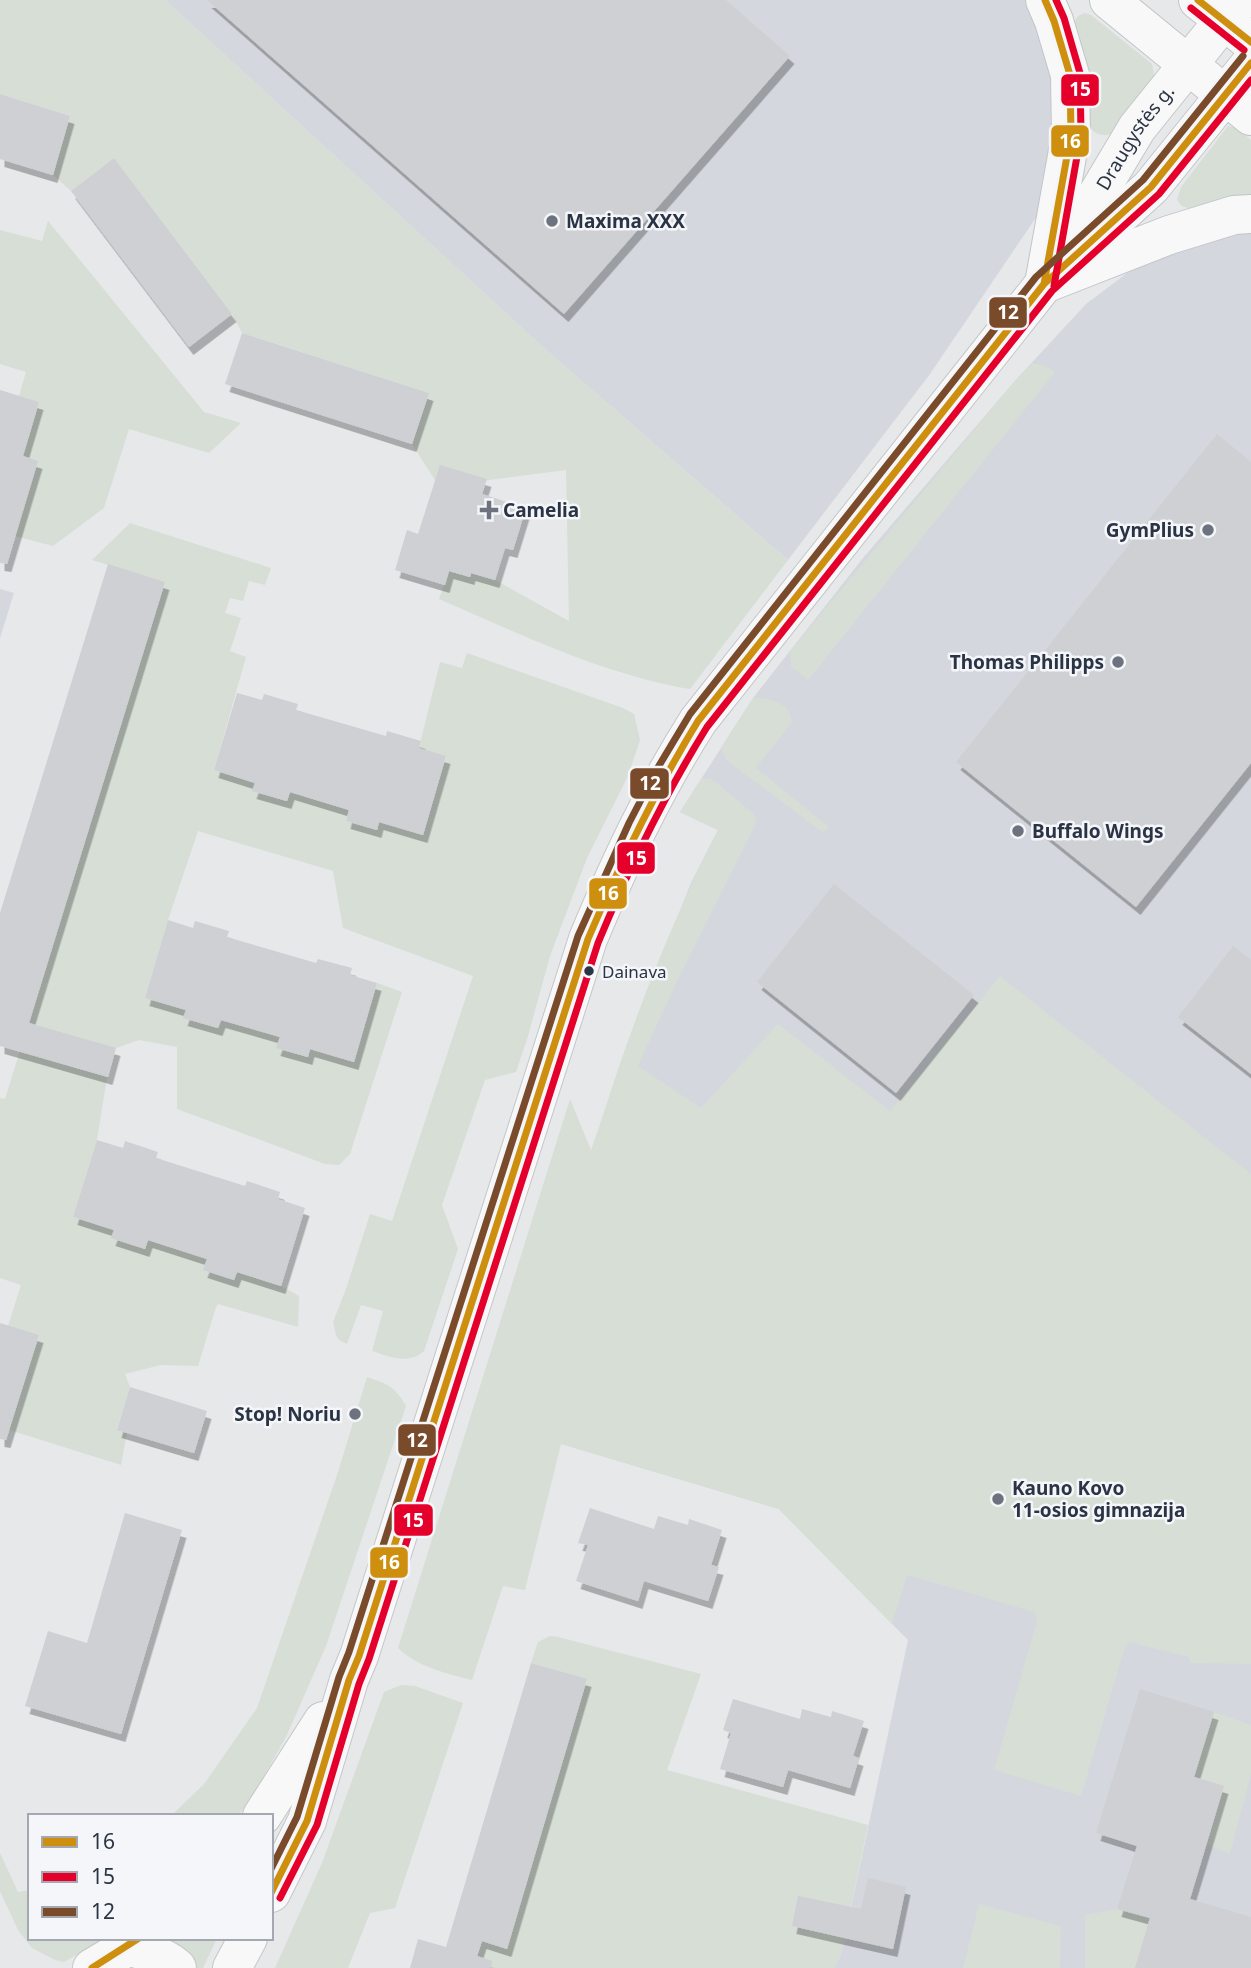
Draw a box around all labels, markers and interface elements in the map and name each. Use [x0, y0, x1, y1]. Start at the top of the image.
line badge: 15 [1060, 73, 1100, 107]
text: 15 [1069, 76, 1091, 102]
street label: Draugystės g. [1090, 79, 1180, 195]
line badge: 16 [1050, 124, 1090, 158]
text: 16 [1059, 128, 1081, 154]
place label: Maxima XXX [566, 208, 685, 234]
marker: Maxima XXX [544, 213, 560, 229]
line badge: 12 [988, 296, 1028, 329]
text: 12 [997, 299, 1019, 325]
place label: Camelia [503, 497, 579, 523]
marker: Camelia [481, 502, 497, 518]
place label: GymPlius [1106, 517, 1194, 543]
marker: GymPlius [1200, 522, 1216, 538]
place label: Thomas Philipps [950, 649, 1104, 675]
marker: Thomas Philipps [1110, 654, 1126, 670]
line badge: 12 [629, 767, 670, 800]
text: 12 [639, 770, 661, 796]
place label: Buffalo Wings [1032, 818, 1163, 844]
marker: Buffalo Wings [1010, 823, 1026, 839]
line badge: 15 [616, 841, 656, 875]
text: 15 [625, 845, 647, 871]
line badge: 16 [588, 877, 628, 910]
text: 16 [597, 880, 619, 906]
place label: Dainava [602, 960, 667, 983]
marker: Dainava [582, 964, 596, 978]
place label: Stop! Noriu [234, 1401, 341, 1427]
marker: Stop! Noriu [347, 1406, 363, 1422]
line badge: 12 [397, 1423, 437, 1457]
text: 12 [406, 1427, 428, 1453]
place label: Kauno Kovo 11-osios gimnazija [1012, 1475, 1185, 1523]
marker: Kauno Kovo 11-osios gimnazija [990, 1491, 1006, 1507]
line badge: 15 [393, 1503, 434, 1537]
text: 15 [402, 1507, 424, 1533]
line badge: 16 [369, 1546, 409, 1579]
text: 16 [378, 1549, 400, 1575]
legend [28, 1814, 273, 1940]
text: 16 [91, 1827, 115, 1855]
text: 15 [91, 1862, 115, 1890]
text: 12 [91, 1897, 115, 1925]

